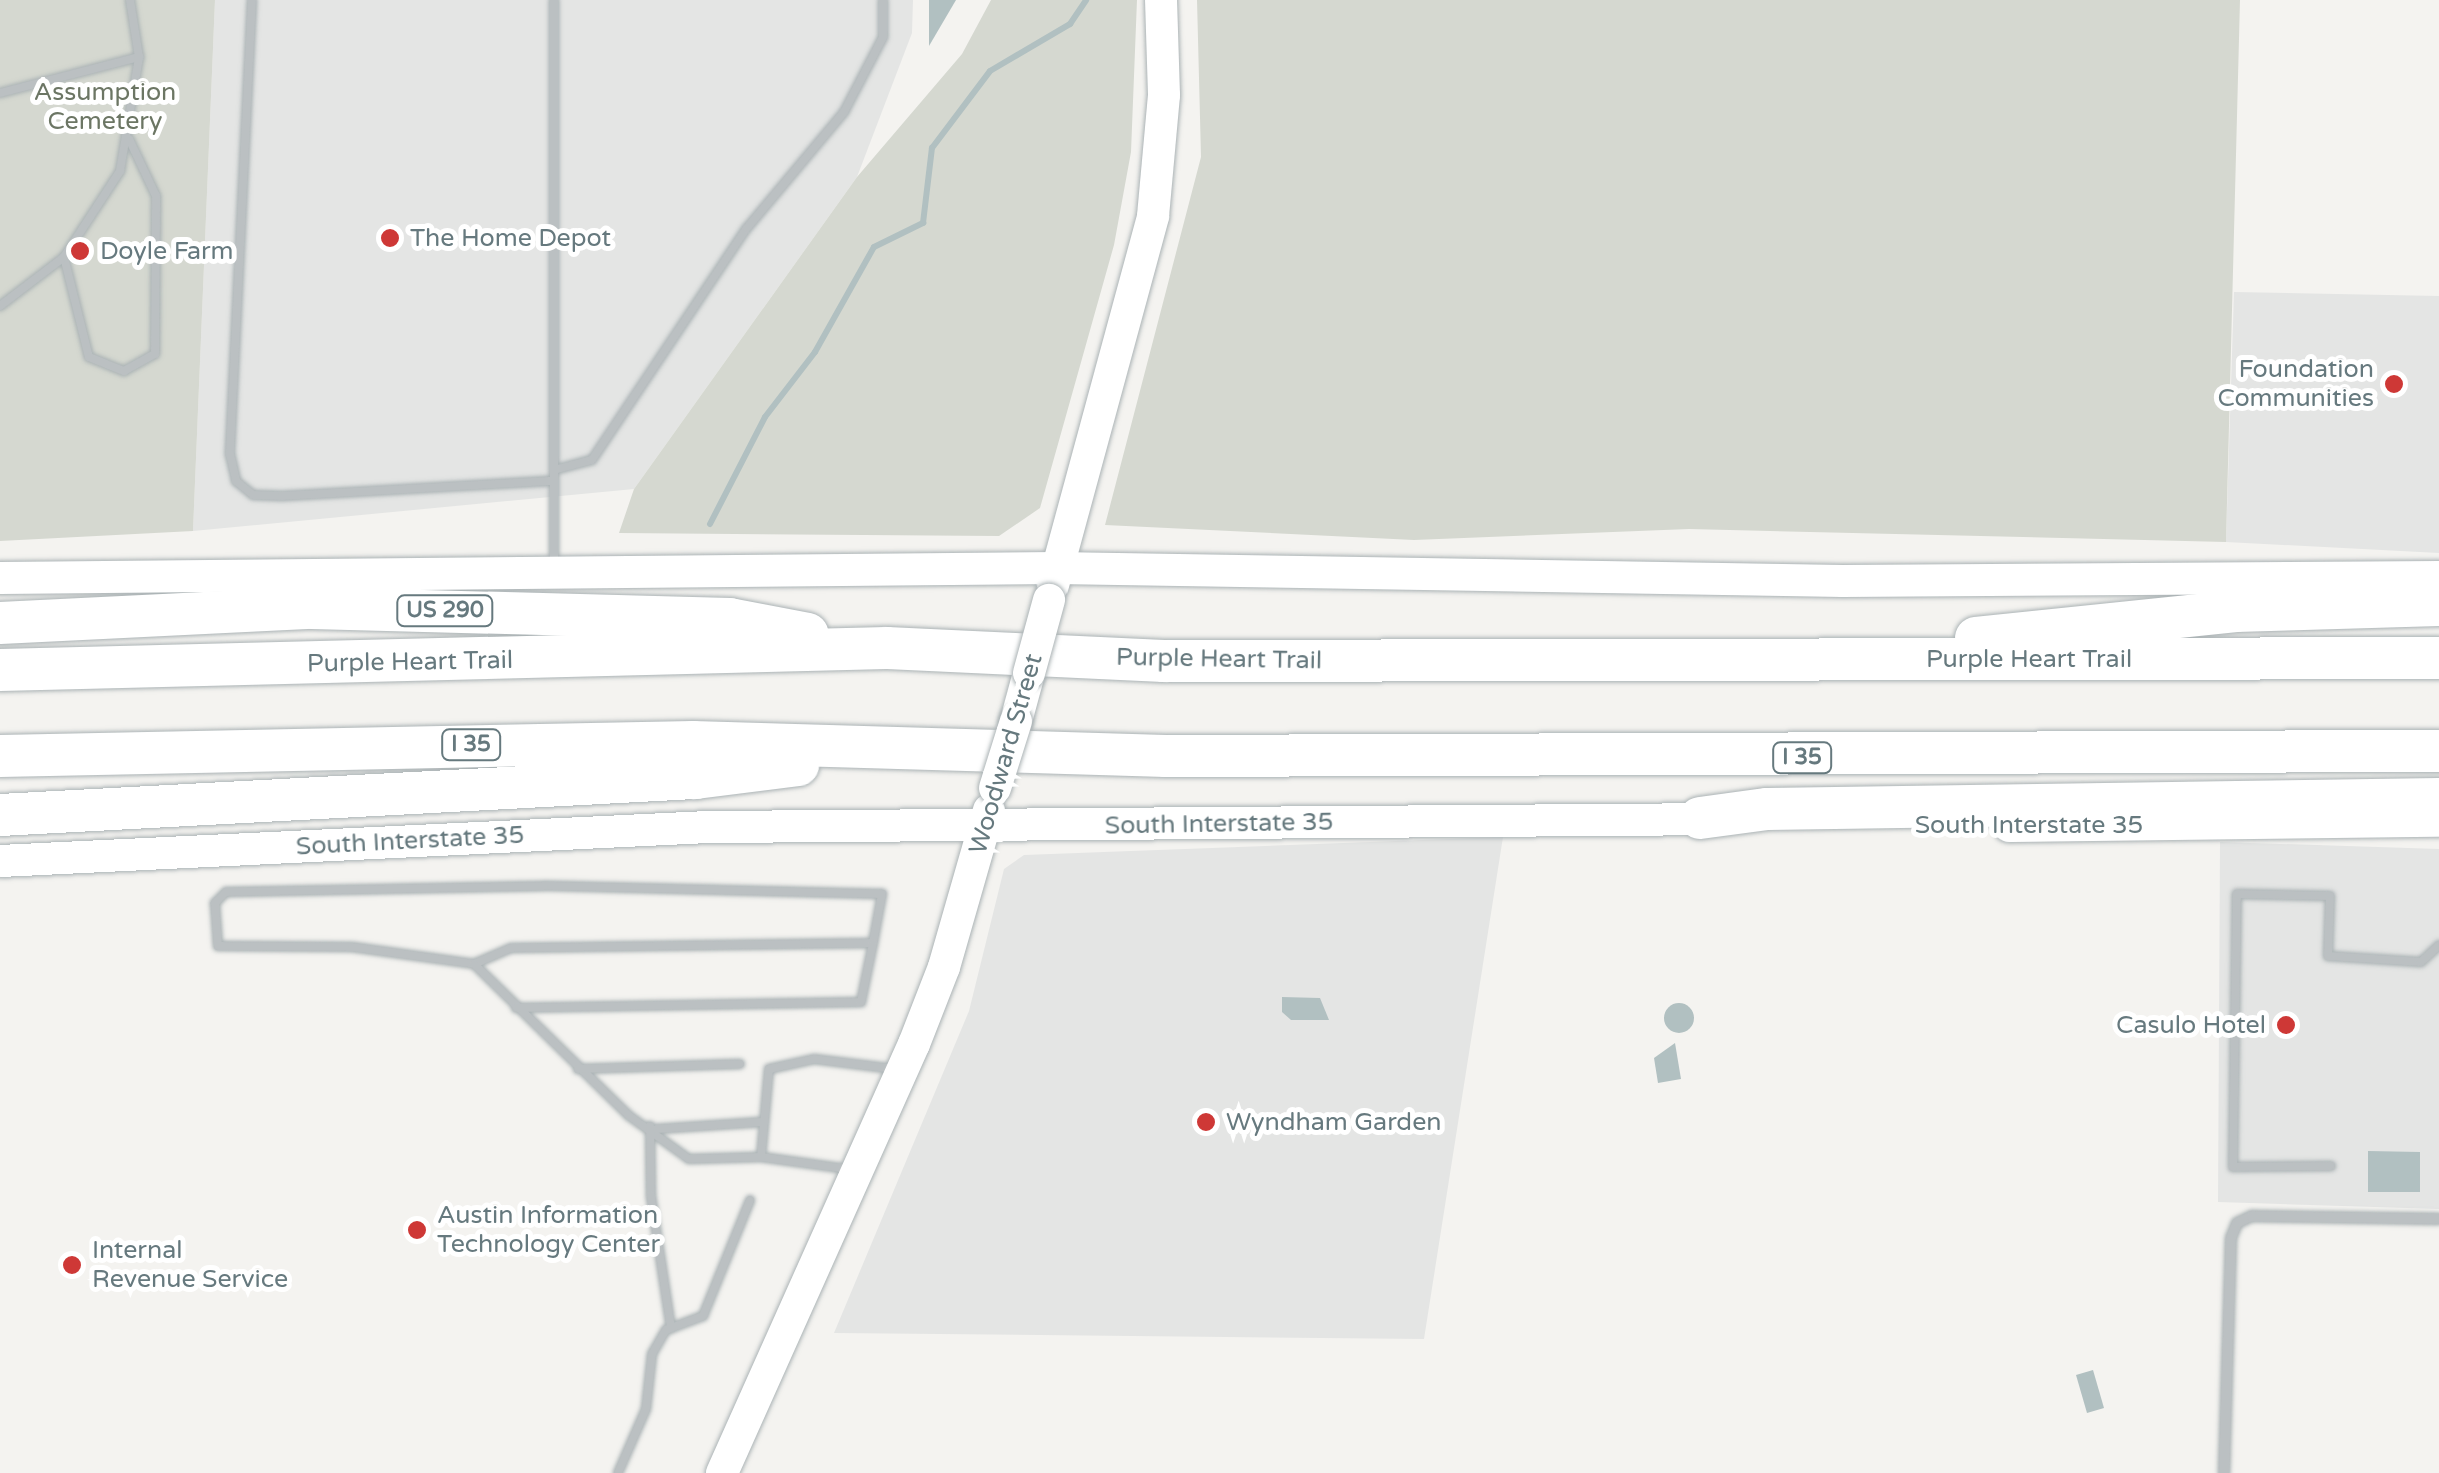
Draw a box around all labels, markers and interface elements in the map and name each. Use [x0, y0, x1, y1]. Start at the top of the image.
park label: Assumption Cemetery [34, 78, 176, 137]
place label: The Home Depot [410, 223, 611, 253]
marker: The Home Depot [379, 227, 401, 249]
place label: Doyle Farm [100, 236, 233, 266]
marker: Doyle Farm [69, 240, 91, 262]
place label: Foundation Communities [2217, 355, 2374, 414]
marker: Foundation Communities [2383, 373, 2405, 395]
road number: US 290 [395, 594, 495, 628]
street label: Purple Heart Trail [1116, 642, 1322, 676]
street label: Purple Heart Trail [1926, 644, 2132, 674]
street label: Purple Heart Trail [307, 645, 513, 679]
street label: Woodward Street [963, 650, 1049, 858]
road number: I 35 [441, 728, 501, 762]
road number: I 35 [1772, 741, 1832, 775]
street label: South Interstate 35 [1104, 807, 1334, 841]
street label: South Interstate 35 [1915, 810, 2143, 840]
street label: South Interstate 35 [295, 820, 525, 862]
place label: Casulo Hotel [2116, 1010, 2266, 1040]
marker: Casulo Hotel [2275, 1014, 2297, 1036]
place label: Wyndham Garden [1226, 1107, 1441, 1137]
marker: Wyndham Garden [1195, 1111, 1217, 1133]
place label: Austin Information Technology Center [437, 1201, 660, 1260]
marker: Austin Information Technology Center [406, 1219, 428, 1241]
place label: Internal Revenue Service [92, 1236, 288, 1295]
marker: Internal Revenue Service [61, 1254, 83, 1276]

